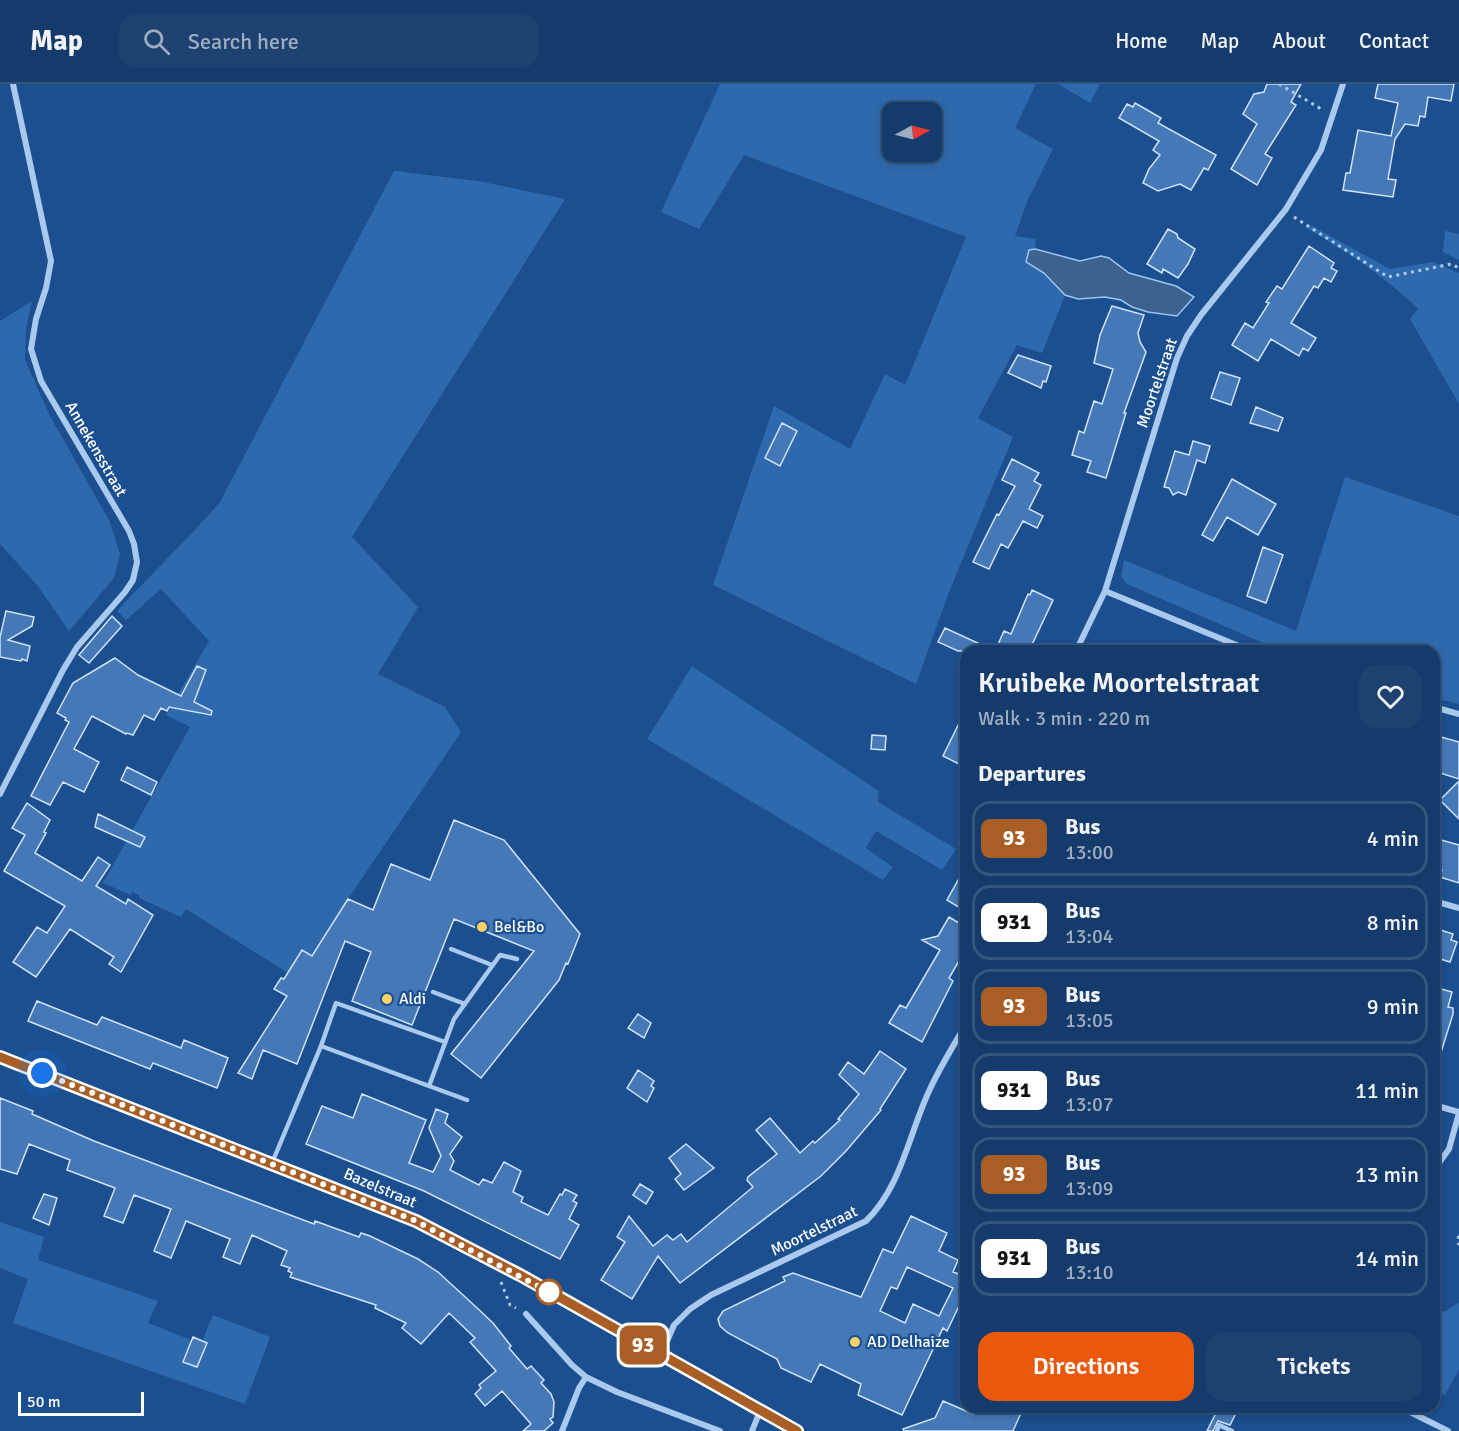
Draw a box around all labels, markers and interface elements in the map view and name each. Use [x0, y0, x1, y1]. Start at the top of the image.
search box [119, 14, 539, 68]
text: Map [30, 24, 83, 58]
icon: search [140, 25, 173, 58]
text: Search here [188, 28, 299, 55]
text: Home [1115, 28, 1168, 54]
text: Map [1201, 28, 1239, 54]
text: About [1272, 28, 1326, 54]
text: Contact [1359, 28, 1429, 54]
north arrow [882, 102, 942, 162]
map controls [882, 102, 942, 162]
street label: Moortelstraat [1132, 335, 1182, 431]
street label: Annekensstraat [61, 398, 132, 501]
button: heart [1359, 665, 1422, 728]
text: Kruibeke Moortelstraat [978, 666, 1259, 700]
text: Walk · 3 min · 220 m [978, 706, 1150, 731]
text: Departures [978, 760, 1086, 787]
text: Bus [1065, 813, 1100, 840]
text: 93 [1003, 825, 1025, 851]
text: 4 min [1367, 825, 1419, 852]
text: 13:00 [1065, 840, 1114, 865]
text: Bus [1065, 897, 1100, 924]
text: 931 [997, 909, 1031, 935]
text: 8 min [1367, 909, 1419, 936]
place label: Bel&Bo [494, 917, 544, 937]
marker: Bel&Bo [475, 920, 489, 934]
text: 13:04 [1065, 924, 1114, 949]
text: Bus [1065, 981, 1100, 1008]
place label: Aldi [399, 989, 426, 1009]
marker: Aldi [380, 992, 394, 1006]
text: 93 [1003, 993, 1025, 1019]
text: 9 min [1367, 993, 1419, 1020]
text: 13:05 [1065, 1008, 1114, 1033]
your location [27, 1058, 57, 1088]
text: Bus [1065, 1065, 1100, 1092]
text: 931 [997, 1077, 1031, 1103]
text: 11 min [1355, 1077, 1419, 1104]
text: 13:07 [1065, 1092, 1114, 1117]
text: Bus [1065, 1149, 1100, 1176]
text: 93 [1003, 1161, 1025, 1187]
text: 13 min [1355, 1161, 1419, 1188]
street label: Bazelstraat [340, 1164, 420, 1212]
text: 13:09 [1065, 1176, 1114, 1201]
street label: Moortelstraat [767, 1201, 861, 1261]
text: Bus [1065, 1233, 1100, 1260]
text: 931 [997, 1245, 1031, 1271]
text: 14 min [1355, 1245, 1419, 1272]
text: 13:10 [1065, 1260, 1114, 1285]
unlabelled marker [536, 1279, 562, 1305]
line badge: 93 [616, 1326, 670, 1364]
text: 93 [632, 1332, 654, 1358]
place label: AD Delhaize [867, 1332, 950, 1352]
button: Directions [978, 1332, 1194, 1401]
button: Tickets [1206, 1332, 1422, 1401]
marker: AD Delhaize [848, 1335, 862, 1349]
scale bar [18, 1389, 144, 1416]
text: 50 m [27, 1392, 61, 1412]

